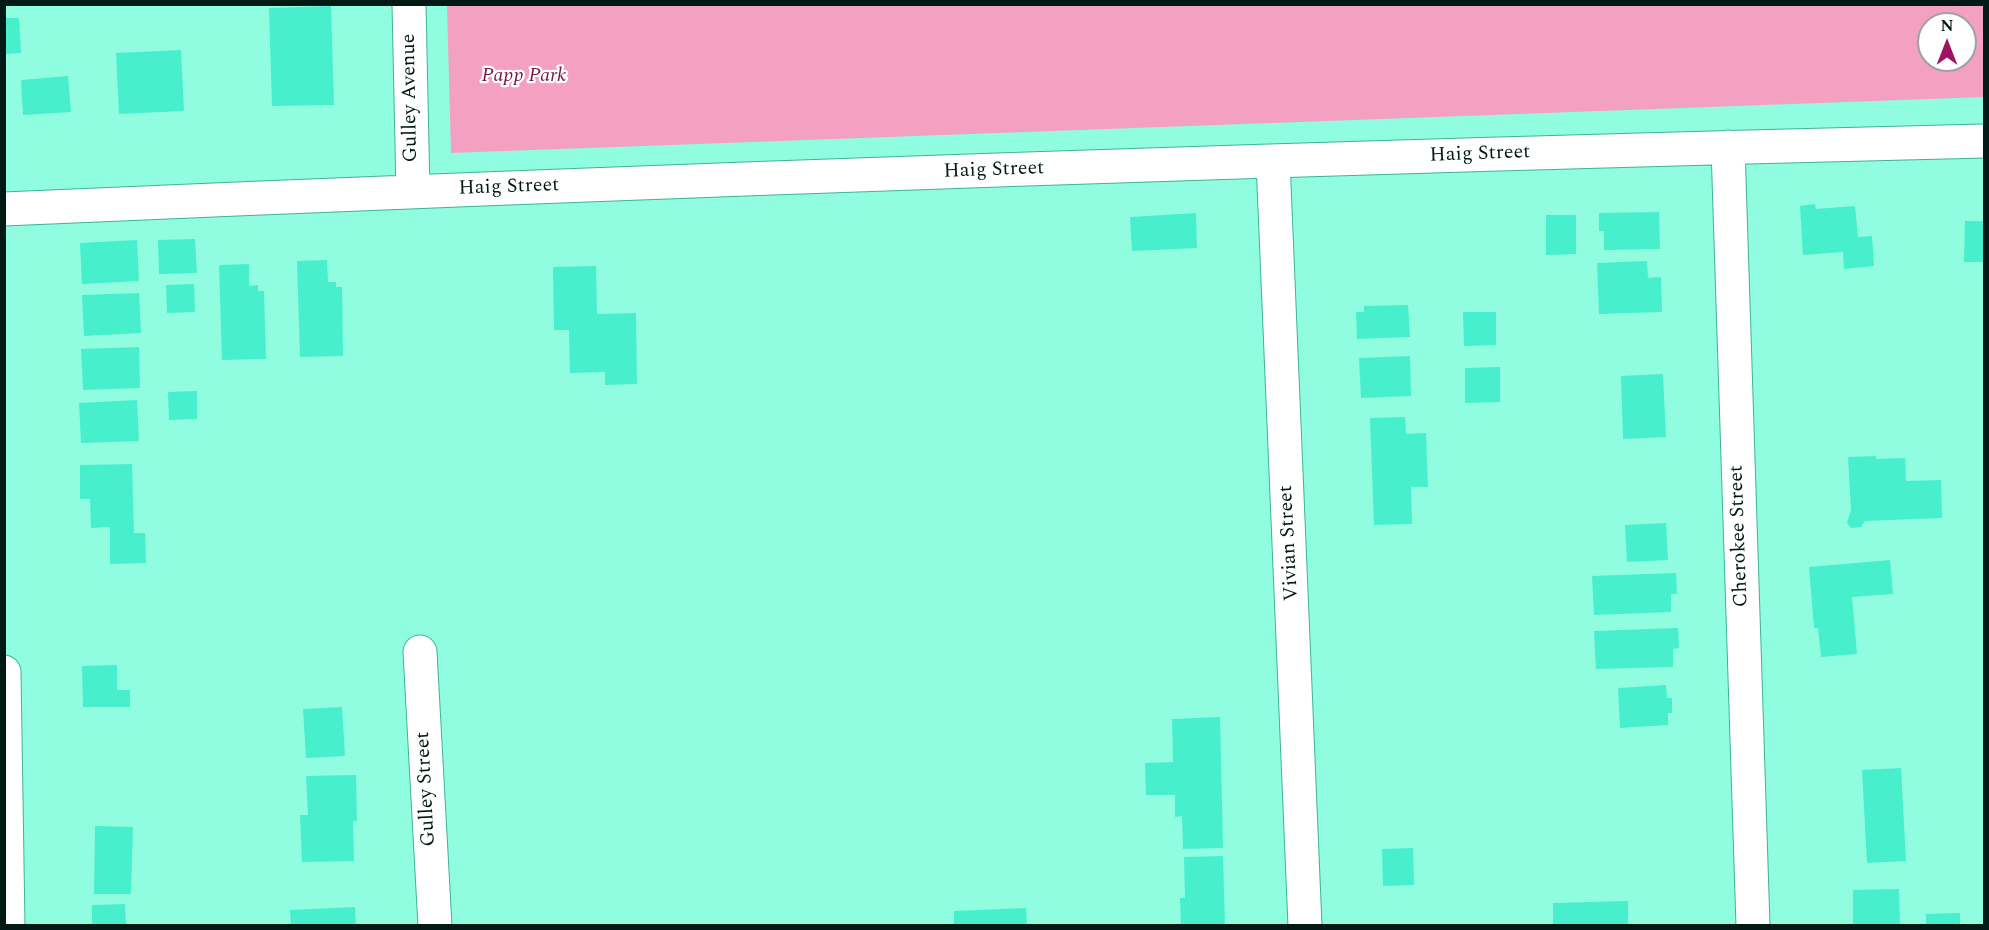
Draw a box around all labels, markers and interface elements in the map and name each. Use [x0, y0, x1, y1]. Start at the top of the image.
north arrow [1917, 12, 1977, 72]
text: N [1940, 14, 1954, 38]
street label: Gulley Avenue [398, 33, 424, 163]
park label: Papp Park [482, 65, 566, 89]
street label: Haig Street [1429, 141, 1531, 169]
street label: Haig Street [943, 157, 1045, 185]
street label: Haig Street [458, 174, 560, 202]
street label: Cherokee Street [1726, 465, 1754, 607]
street label: Vivian Street [1275, 485, 1305, 601]
street label: Gulley Street [412, 731, 442, 847]

